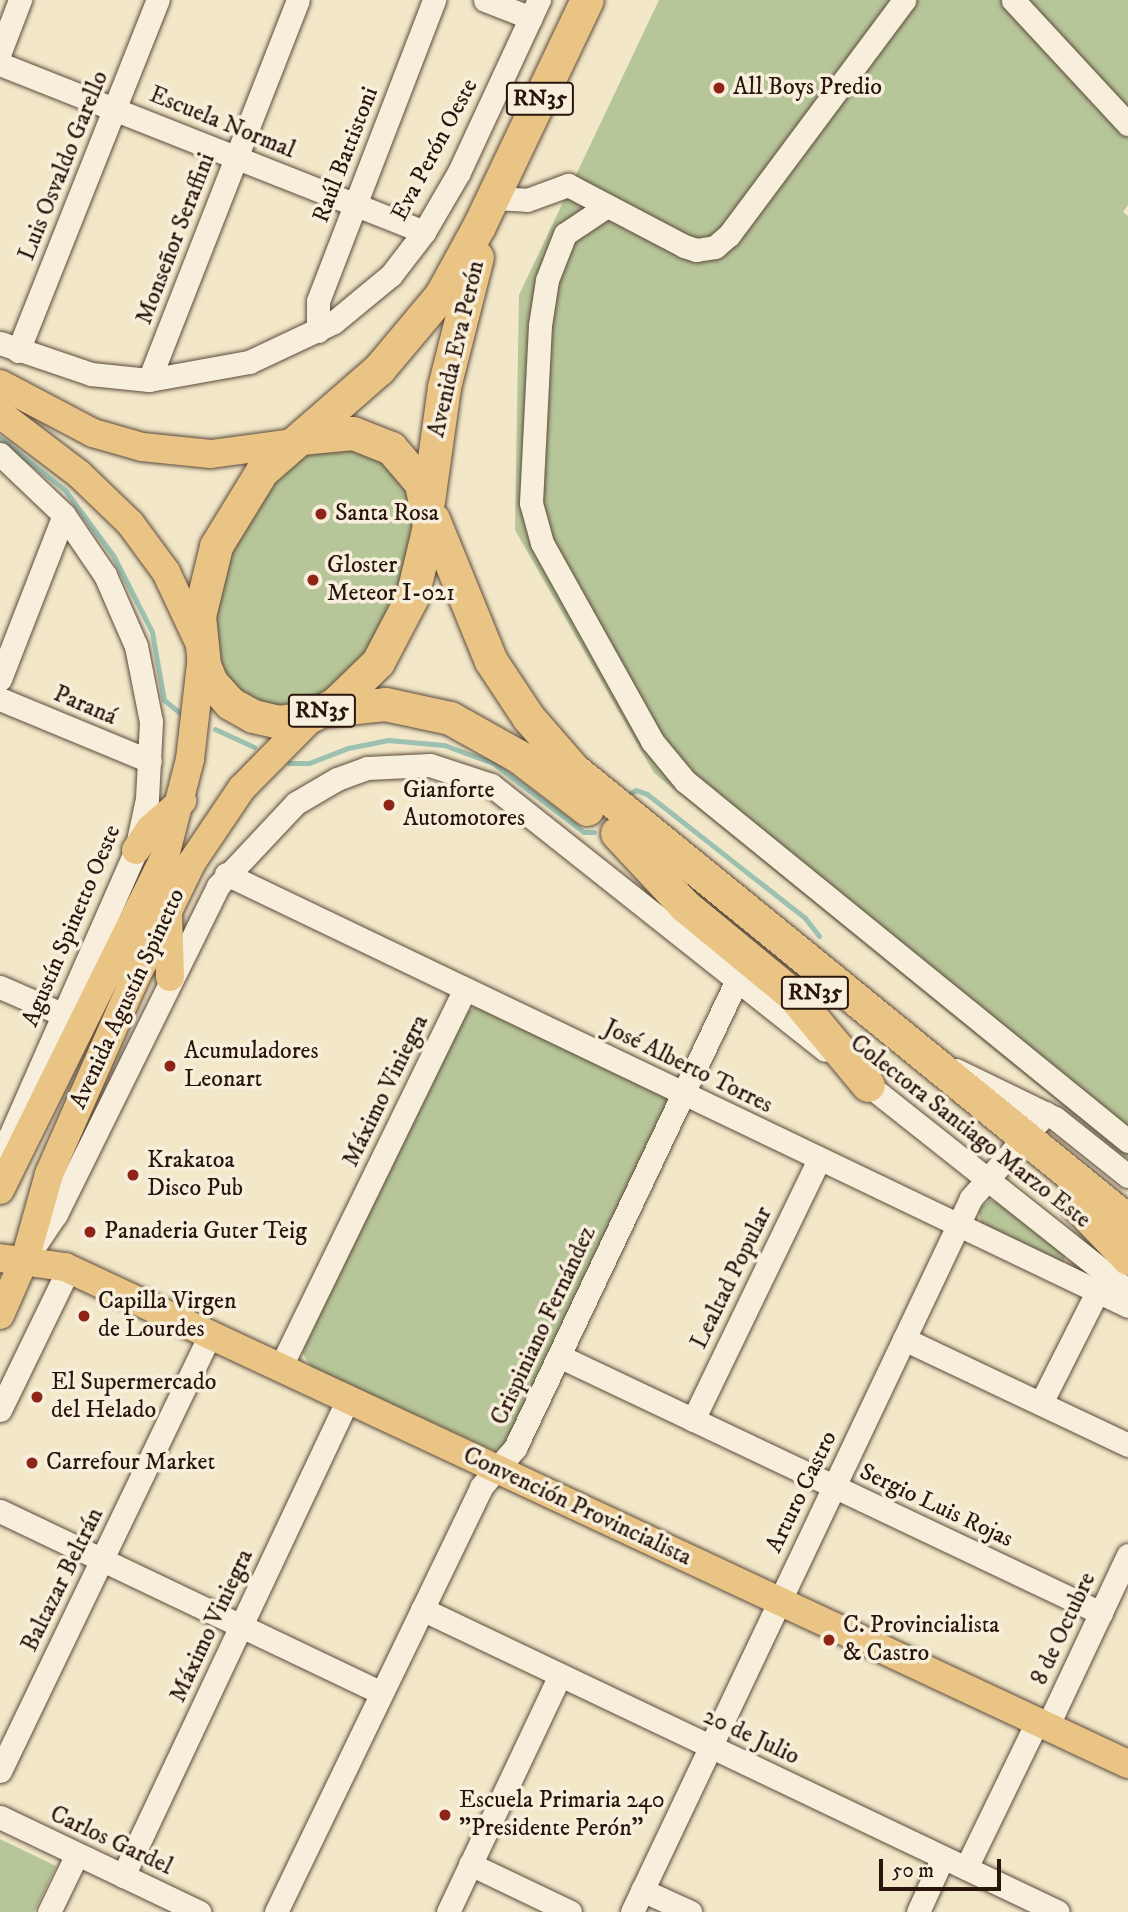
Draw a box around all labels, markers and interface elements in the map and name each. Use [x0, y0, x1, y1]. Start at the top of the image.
street label: Luis Osvaldo Garello [13, 67, 115, 265]
street label: Eva Perón Oeste [385, 74, 485, 226]
place label: All Boys Predio [733, 74, 882, 102]
road number: RN35 [505, 80, 575, 118]
marker: All Boys Predio [711, 80, 727, 96]
street label: Escuela Normal [145, 81, 299, 165]
street label: Raúl Battistoni [307, 83, 385, 227]
street label: Monseñor Seraffini [130, 149, 222, 329]
street label: Avenida Eva Perón [423, 258, 491, 440]
place label: Santa Rosa [335, 500, 439, 528]
marker: Santa Rosa [313, 506, 329, 522]
place label: Gloster Meteor I-021 [327, 552, 455, 608]
marker: Gloster Meteor I-021 [305, 572, 321, 588]
street label: Paraná [49, 680, 121, 732]
road number: RN35 [287, 692, 357, 730]
place label: Gianforte Automotores [403, 777, 525, 833]
marker: Gianforte Automotores [381, 797, 397, 813]
street label: Agustín Spinetto Oeste [17, 821, 127, 1031]
street label: Avenida Agustín Spinetto [64, 884, 192, 1114]
road number: RN35 [780, 974, 850, 1012]
street label: Máximo Viniegra [337, 1010, 435, 1172]
street label: José Alberto Torres [599, 1014, 777, 1120]
street label: Colectora Santiago Marzo Este [844, 1029, 1096, 1235]
place label: Acumuladores Leonart [184, 1038, 319, 1094]
marker: Acumuladores Leonart [162, 1058, 178, 1074]
place label: Krakatoa Disco Pub [147, 1147, 243, 1203]
marker: Krakatoa Disco Pub [125, 1167, 141, 1183]
street label: Lealtad Popular [685, 1202, 779, 1354]
place label: Panaderia Guter Teig [104, 1218, 307, 1246]
street label: Crispiniano Fernández [485, 1222, 603, 1430]
marker: Panaderia Guter Teig [82, 1224, 98, 1240]
place label: Capilla Virgen de Lourdes [98, 1288, 236, 1344]
marker: Capilla Virgen de Lourdes [76, 1308, 92, 1324]
place label: El Supermercado del Helado [51, 1369, 216, 1425]
marker: El Supermercado del Helado [29, 1389, 45, 1405]
street label: Arturo Castro [760, 1427, 844, 1557]
street label: Convención Provincialista [458, 1441, 696, 1573]
place label: Carrefour Market [46, 1449, 215, 1477]
marker: Carrefour Market [24, 1455, 40, 1471]
street label: Sergio Luis Rojas [855, 1458, 1017, 1554]
street label: Baltazar Beltrán [16, 1503, 110, 1657]
street label: Máximo Viniegra [164, 1545, 260, 1707]
street label: 8 de Octubre [1025, 1568, 1103, 1690]
place label: C. Provincialista & Castro [843, 1612, 1000, 1668]
marker: C. Provincialista & Castro [821, 1632, 837, 1648]
street label: 20 de Julio [698, 1702, 804, 1772]
place label: Escuela Primaria 240 "Presidente Perón" [459, 1787, 665, 1843]
street label: Carlos Gardel [45, 1800, 177, 1882]
marker: Escuela Primaria 240 "Presidente Perón" [437, 1807, 453, 1823]
scale bar [883, 1846, 1006, 1890]
text: 50 m [892, 1858, 934, 1884]

